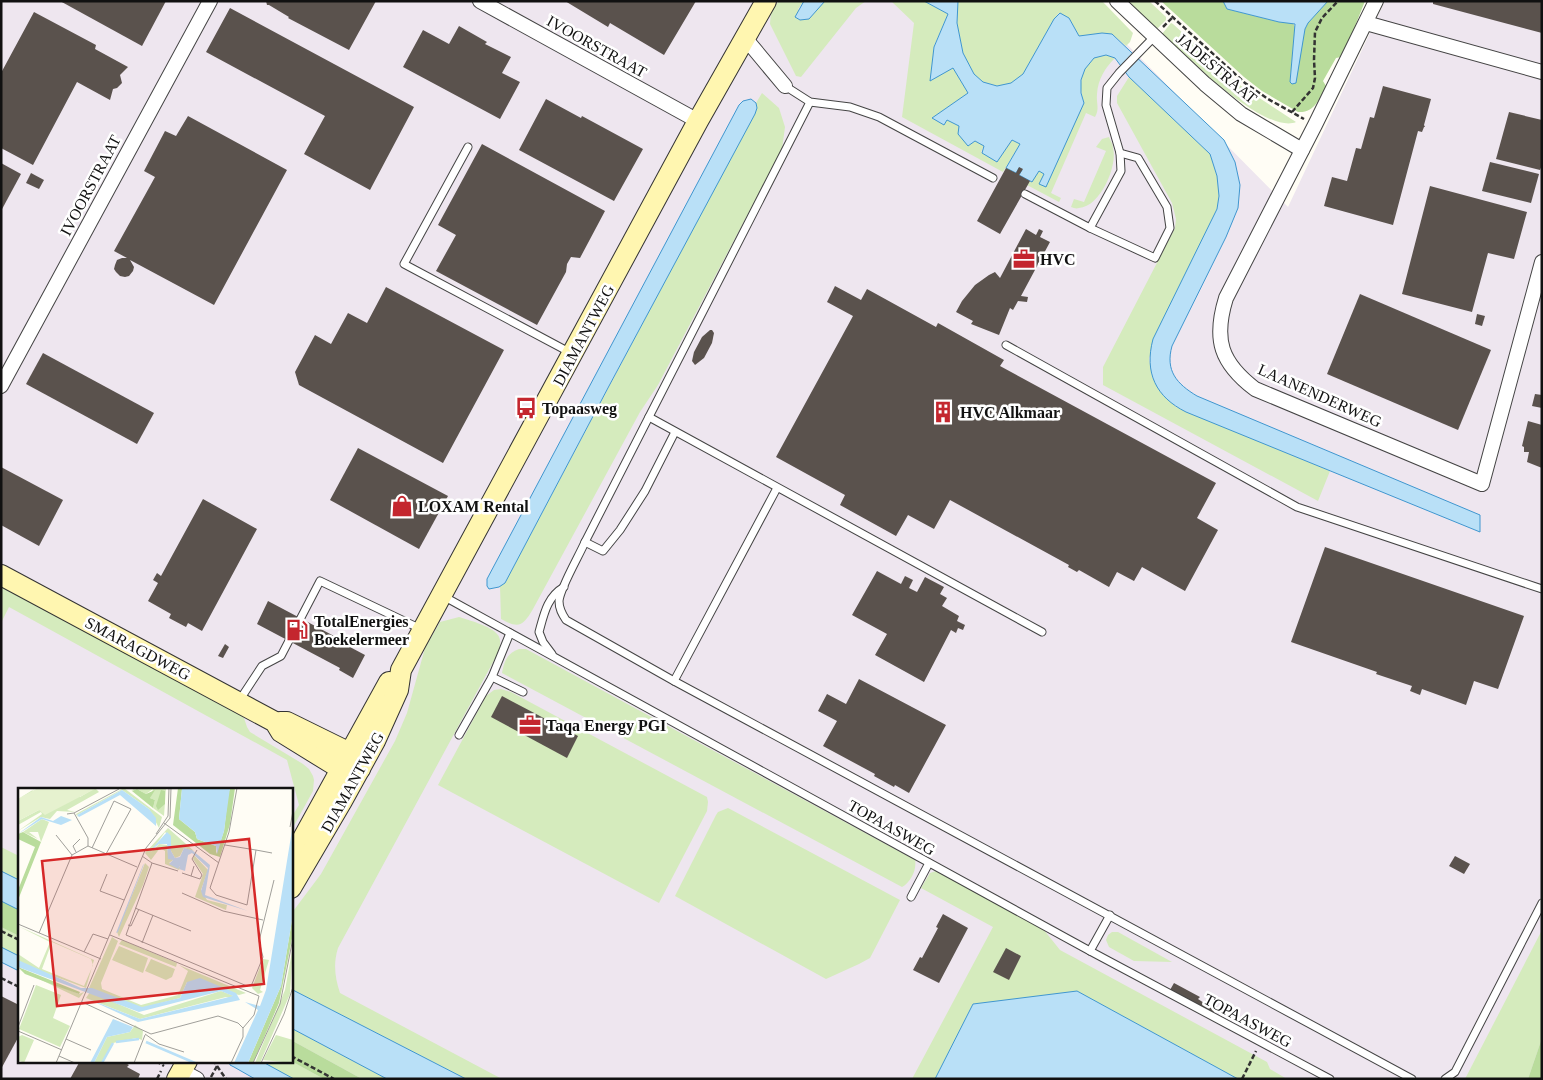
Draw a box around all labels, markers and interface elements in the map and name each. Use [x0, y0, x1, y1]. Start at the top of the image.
street label: IVOORSTRAAT [544, 12, 650, 81]
street label: JADESTRAAT [1173, 30, 1260, 107]
street label: IVOORSTRAAT [57, 132, 124, 238]
office icon: HVC [1011, 246, 1037, 272]
place label: HVC [1040, 251, 1076, 268]
street label: DIAMANTWEG [550, 281, 617, 389]
street label: LAANENDERWEG [1255, 361, 1385, 431]
bus stop icon: Topaasweg [513, 395, 539, 421]
building icon: HVC Alkmaar [930, 399, 956, 425]
place label: Topaasweg [542, 400, 617, 418]
place label: HVC Alkmaar [960, 404, 1060, 421]
shop icon: LOXAM Rental [389, 493, 415, 519]
place label: LOXAM Rental [418, 498, 529, 515]
place label: TotalEnergies Boekelermeer [314, 613, 409, 648]
street label: SMARAGDWEG [82, 614, 194, 683]
fuel station icon: TotalEnergies Boekelermeer [284, 617, 310, 643]
office icon: Taqa Energy PGI [517, 712, 543, 738]
place label: Taqa Energy PGI [546, 717, 666, 735]
street label: DIAMANTWEG [318, 729, 387, 835]
inset map [18, 788, 292, 1062]
street label: TOPAASWEG [845, 797, 939, 859]
street label: TOPAASWEG [1201, 990, 1295, 1051]

